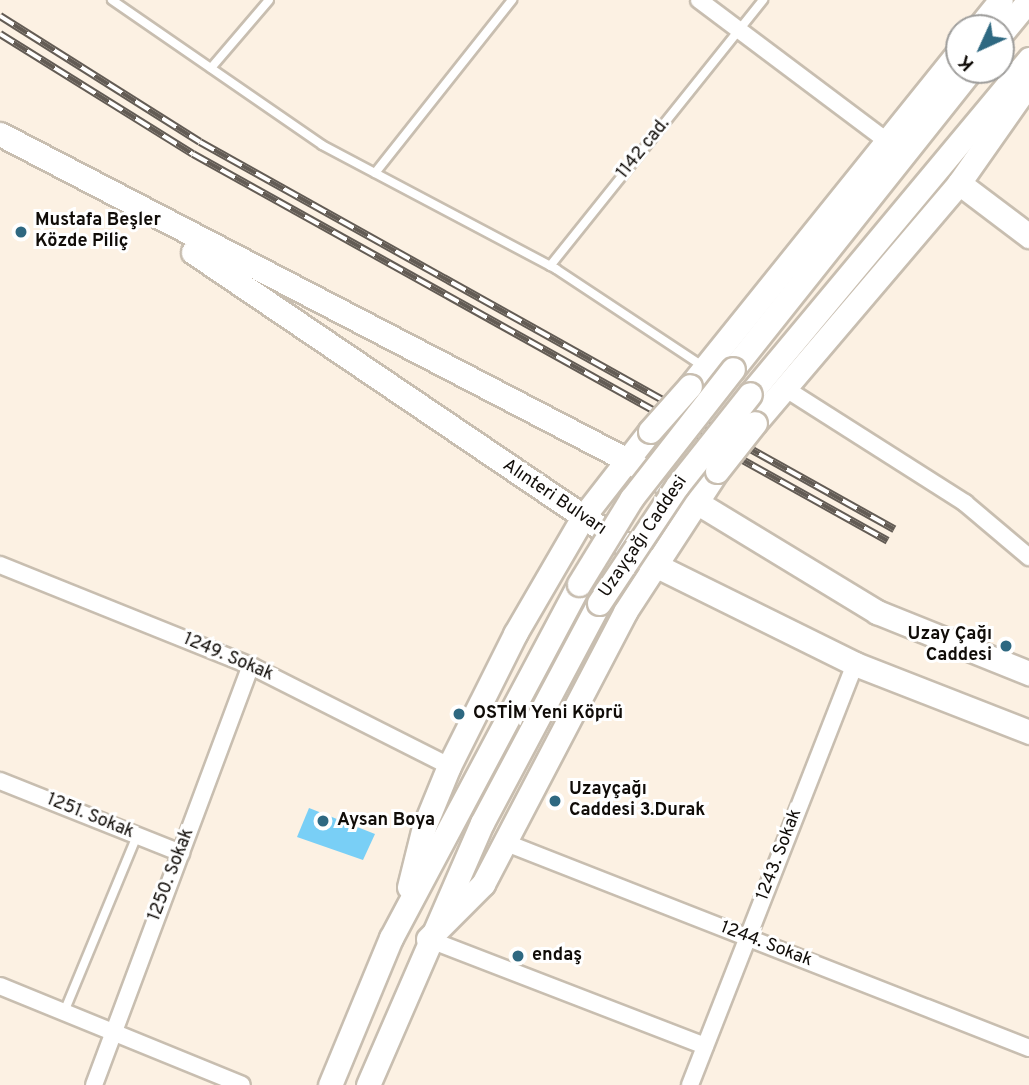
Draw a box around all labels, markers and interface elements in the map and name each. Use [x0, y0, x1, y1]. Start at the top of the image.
north arrow [945, 14, 1015, 84]
text: K [953, 49, 980, 76]
street label: 1142 cad. [613, 114, 675, 184]
place label: Mustafa Beşler Közde Piliç [35, 211, 161, 254]
marker: Mustafa Beşler Közde Piliç [13, 224, 29, 240]
street label: Alınteri Bulvarı [498, 455, 610, 541]
street label: Uzayçağı Caddesi [595, 472, 693, 602]
place label: Uzay Çağı Caddesi [908, 625, 992, 668]
street label: 1249. Sokak [180, 629, 276, 687]
marker: Uzay Çağı Caddesi [998, 638, 1014, 654]
place label: OSTİM Yeni Köprü [473, 703, 624, 725]
marker: OSTİM Yeni Köprü [451, 706, 467, 722]
place label: Uzayçağı Caddesi 3.Durak [569, 780, 705, 822]
street label: 1251. Sokak [43, 790, 137, 844]
marker: Uzayçağı Caddesi 3.Durak [547, 793, 563, 809]
street label: 1243. Sokak [753, 806, 807, 904]
place label: Aysan Boya [337, 810, 435, 832]
marker: Aysan Boya [315, 813, 331, 829]
street label: 1250. Sokak [144, 826, 200, 924]
street label: 1244. Sokak [717, 918, 815, 972]
place label: endaş [532, 945, 582, 967]
marker: endaş [510, 948, 526, 964]

